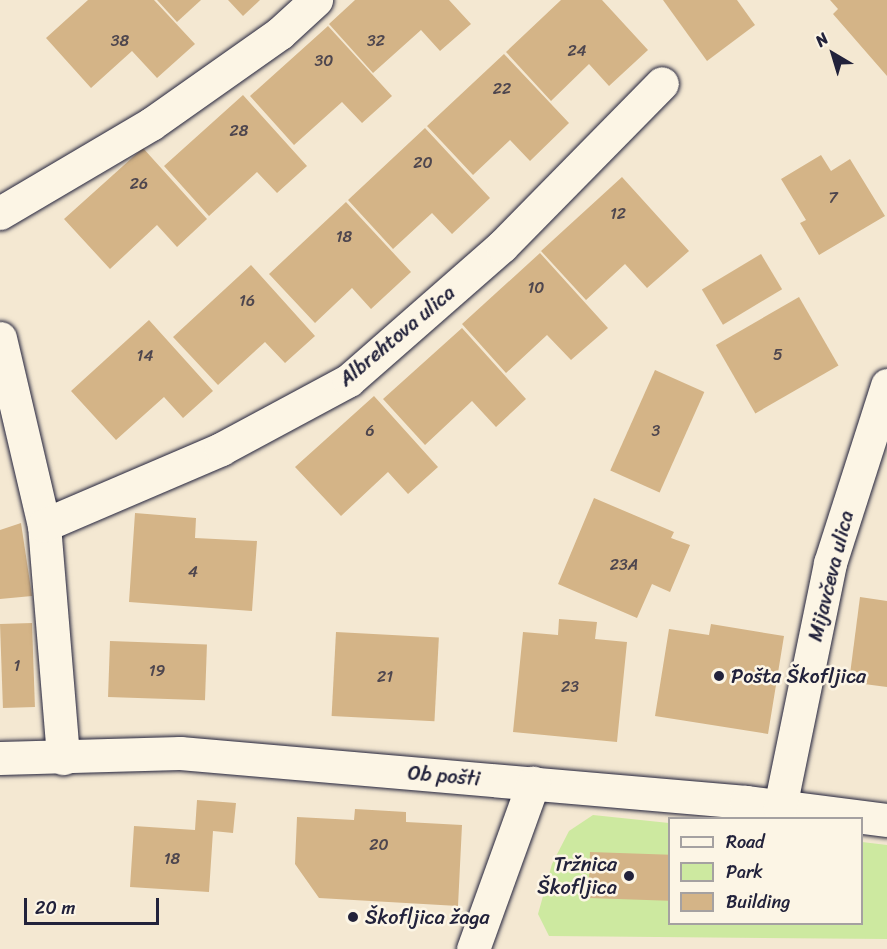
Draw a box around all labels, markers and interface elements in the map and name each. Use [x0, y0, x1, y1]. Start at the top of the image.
north arrow [803, 24, 863, 84]
text: N [808, 25, 835, 54]
house number: 38 [111, 31, 129, 51]
house number: 32 [367, 31, 385, 51]
house number: 24 [567, 41, 587, 61]
house number: 30 [315, 51, 333, 71]
house number: 22 [493, 79, 511, 99]
house number: 28 [230, 121, 248, 141]
house number: 20 [413, 153, 433, 173]
house number: 26 [130, 174, 148, 194]
house number: 7 [828, 188, 838, 208]
house number: 12 [610, 204, 626, 224]
house number: 18 [336, 227, 352, 247]
house number: 10 [528, 278, 544, 298]
street label: Albrehtova ulica [334, 281, 460, 391]
house number: 16 [239, 291, 255, 311]
house number: 5 [773, 345, 783, 365]
house number: 14 [137, 346, 153, 366]
house number: 6 [365, 421, 375, 441]
house number: 3 [652, 421, 660, 441]
street label: Mijavčeva ulica [803, 508, 859, 644]
house number: 23A [610, 555, 638, 575]
house number: 4 [188, 562, 198, 582]
house number: 1 [14, 656, 20, 676]
house number: 19 [149, 661, 165, 681]
place label: Pošta Škofljica [731, 664, 866, 688]
house number: 21 [377, 667, 393, 687]
marker: Pošta Škofljica [712, 669, 726, 683]
house number: 23 [561, 677, 579, 697]
street label: Ob pošti [406, 761, 482, 791]
legend [668, 817, 863, 925]
text: Road [726, 826, 765, 858]
house number: 20 [369, 835, 389, 855]
house number: 18 [164, 849, 180, 869]
place label: Tržnica Škofljica [537, 852, 617, 899]
text: Park [726, 856, 763, 888]
marker: Tržnica Škofljica [622, 869, 636, 883]
scale bar [27, 886, 162, 924]
text: Building [726, 886, 790, 918]
text: 20 m [35, 892, 75, 924]
place label: Škofljica žaga [365, 905, 490, 929]
marker: Škofljica žaga [346, 910, 360, 924]

